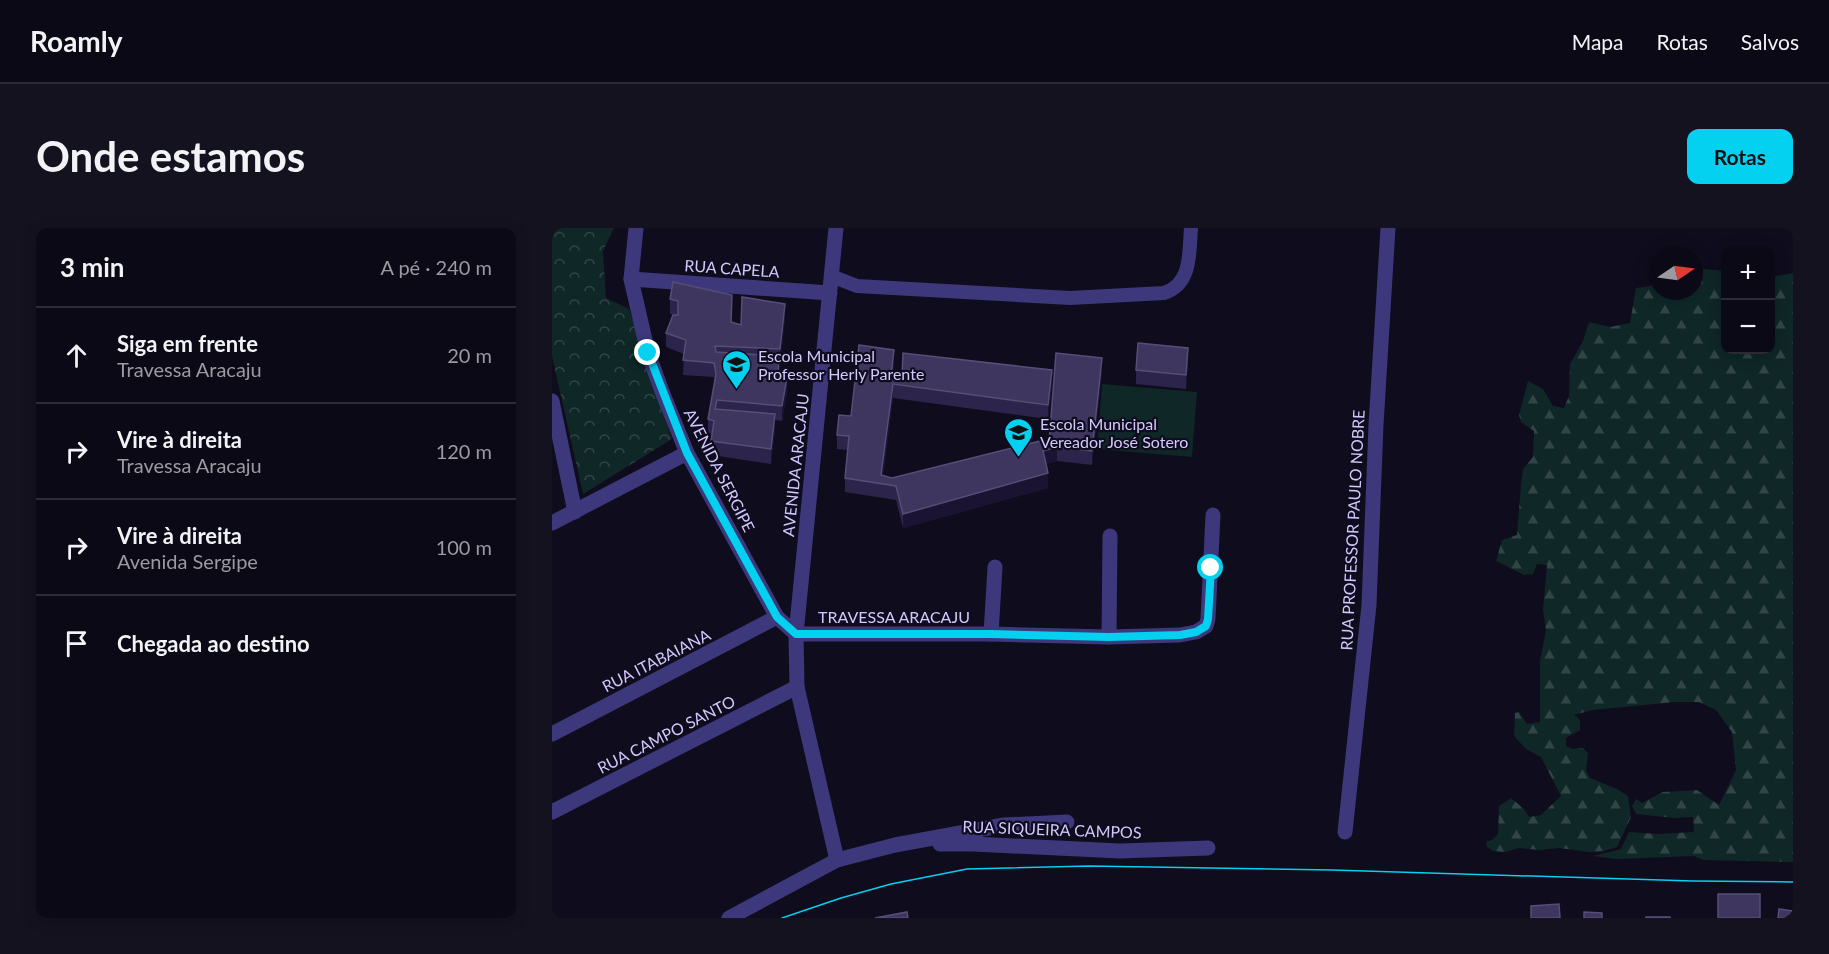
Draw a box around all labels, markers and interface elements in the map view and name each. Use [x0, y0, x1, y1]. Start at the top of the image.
text: Roamly [30, 24, 123, 58]
text: Mapa [1572, 29, 1624, 54]
text: Rotas [1657, 29, 1708, 54]
text: Salvos [1741, 29, 1799, 54]
button: Rotas [1687, 129, 1793, 184]
text: Onde estamos [36, 131, 305, 181]
north arrow [1649, 246, 1703, 300]
map controls [1721, 246, 1775, 354]
button: + [1721, 246, 1775, 300]
text: 3 min [60, 251, 124, 283]
text: A pé · 240 m [380, 255, 492, 279]
street label: RUA CAPELA [684, 255, 780, 281]
button: − [1721, 300, 1775, 354]
text: Siga em frente [117, 330, 258, 357]
icon: ahead [60, 339, 93, 372]
route end [634, 339, 660, 365]
text: 20 m [447, 343, 492, 367]
place label: Escola Municipal Professor Herly Parente [758, 346, 924, 383]
school or university icon: Escola Municipal Professor Herly Parente [721, 348, 753, 390]
text: Travessa Aracaju [117, 357, 262, 381]
street label: AVENIDA ARACAJU [778, 392, 812, 538]
street label: AVENIDA SERGIPE [681, 405, 759, 535]
street label: RUA PROFESSOR PAULO NOBRE [1336, 409, 1368, 651]
place label: Escola Municipal Vereador José Sotero [1040, 414, 1188, 451]
school or university icon: Escola Municipal Vereador José Sotero [1003, 416, 1035, 458]
text: Vire à direita [117, 426, 242, 453]
icon: right [60, 435, 93, 468]
text: 120 m [436, 439, 492, 463]
text: Travessa Aracaju [117, 453, 262, 477]
text: Vire à direita [117, 522, 242, 549]
icon: right [60, 531, 93, 564]
text: 100 m [436, 535, 492, 559]
text: Avenida Sergipe [117, 549, 258, 573]
route start [1197, 554, 1223, 580]
street label: TRAVESSA ARACAJU [818, 607, 970, 626]
street label: RUA ITABAIANA [599, 624, 713, 695]
icon: arrive [60, 627, 93, 660]
text: Chegada ao destino [117, 630, 310, 657]
street label: RUA CAMPO SANTO [594, 691, 738, 777]
street label: RUA SIQUEIRA CAMPOS [962, 816, 1142, 842]

